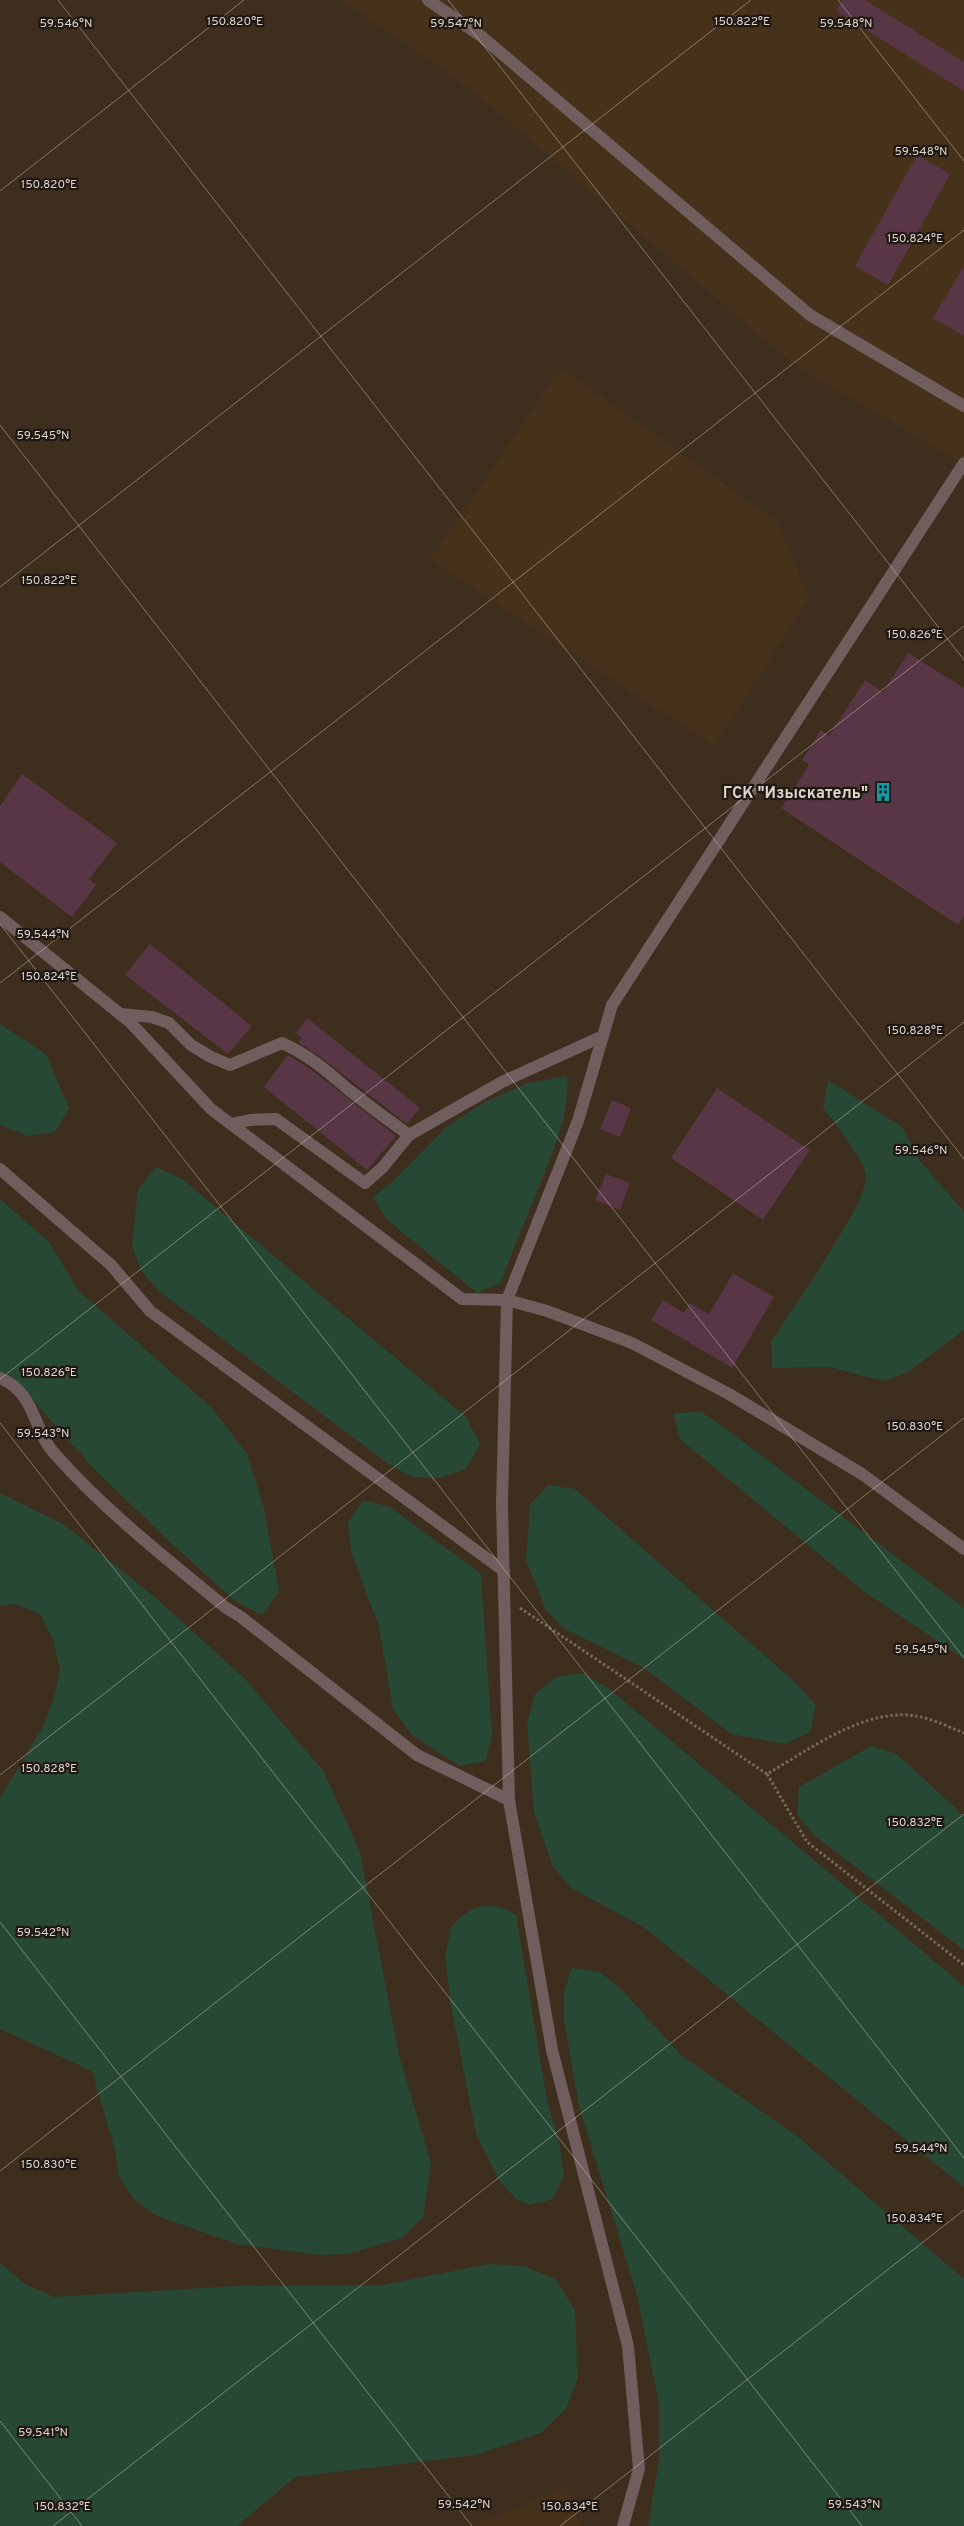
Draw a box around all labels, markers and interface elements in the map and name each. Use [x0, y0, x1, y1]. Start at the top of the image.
text: 150.820°E [207, 14, 263, 30]
text: 150.822°E [714, 14, 770, 30]
text: 59.546°N [40, 16, 92, 32]
text: 59.547°N [430, 16, 482, 32]
text: 59.548°N [819, 16, 873, 32]
text: 59.548°N [894, 144, 948, 160]
text: 150.820°E [21, 177, 77, 193]
text: 150.824°E [887, 231, 943, 247]
text: 59.545°N [16, 428, 70, 444]
text: 150.822°E [21, 573, 77, 589]
text: 150.826°E [887, 627, 943, 643]
building icon: ГСК "Изыскатель" [872, 781, 894, 803]
place label: ГСК "Изыскатель" [723, 784, 868, 804]
text: 59.544°N [16, 927, 70, 943]
text: 150.824°E [21, 969, 77, 985]
text: 150.828°E [887, 1023, 943, 1039]
text: 59.546°N [895, 1143, 947, 1159]
text: 150.826°E [21, 1365, 77, 1381]
text: 150.830°E [887, 1419, 943, 1435]
text: 59.543°N [17, 1426, 69, 1442]
text: 59.545°N [894, 1642, 948, 1658]
text: 150.828°E [21, 1761, 77, 1777]
text: 150.832°E [887, 1815, 943, 1831]
text: 59.542°N [16, 1925, 70, 1941]
text: 59.544°N [894, 2141, 948, 2157]
text: 150.830°E [21, 2157, 77, 2173]
text: 150.834°E [887, 2211, 943, 2227]
text: 59.541°N [18, 2425, 68, 2441]
text: 59.542°N [437, 2497, 491, 2513]
text: 59.543°N [828, 2497, 880, 2513]
text: 150.832°E [35, 2499, 91, 2515]
text: 150.834°E [542, 2499, 598, 2515]

